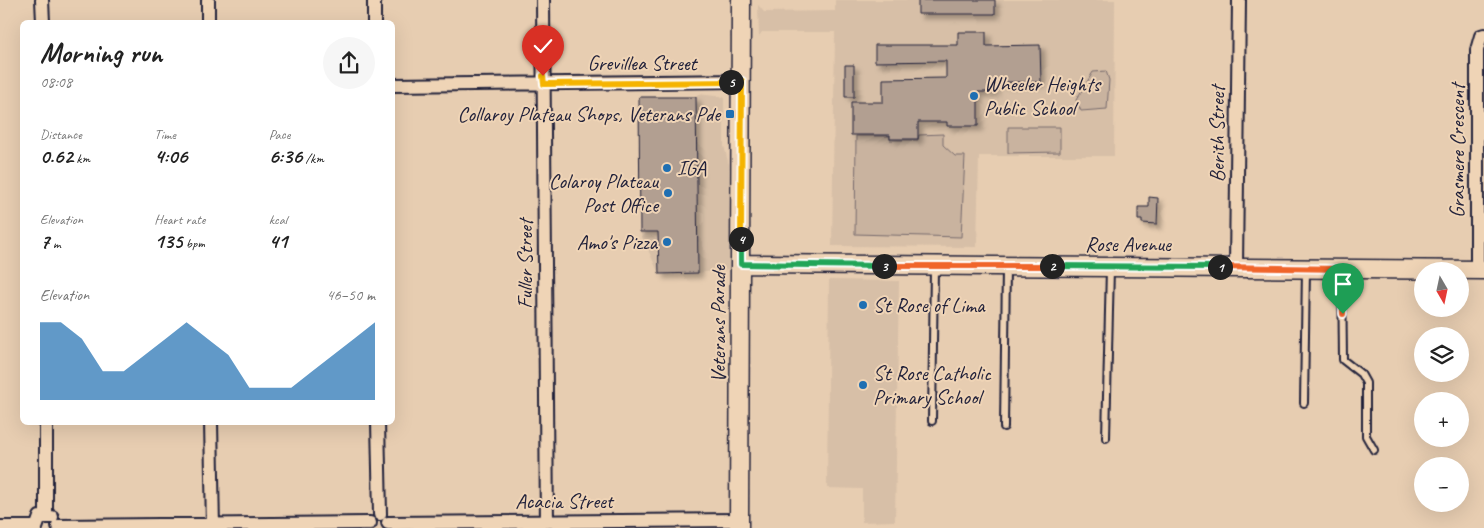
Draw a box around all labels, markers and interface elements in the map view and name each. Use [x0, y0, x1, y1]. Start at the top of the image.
pin [522, 25, 564, 76]
icon: check [529, 32, 557, 60]
text: Morning run [40, 35, 162, 70]
button: share [323, 37, 375, 89]
street label: Grevillea Street [588, 50, 699, 76]
pin: 5 [718, 70, 744, 94]
place label: Wheeler Heights Public School [984, 71, 1102, 121]
text: 08:08 [40, 72, 72, 92]
text: 5 [728, 74, 735, 91]
street label: Grasmere Crescent [1444, 81, 1470, 218]
street label: Berith Street [1204, 83, 1230, 182]
marker: Wheeler Heights Public School [968, 90, 980, 102]
place label: Collaroy Plateau Shops, Veterans Pde [458, 101, 722, 127]
marker: Collaroy Plateau Shops, Veterans Pde [724, 108, 736, 120]
text: Distance [40, 126, 82, 143]
text: Time [154, 126, 176, 143]
text: Pace [269, 126, 290, 143]
text: 0.62 [40, 143, 73, 169]
text: 4:06 [154, 143, 187, 169]
text: 6:36 [269, 143, 302, 169]
text: km [73, 150, 90, 167]
text: /km [302, 150, 324, 167]
place label: IGA [677, 155, 706, 181]
marker: IGA [661, 162, 673, 174]
place label: Colaroy Plateau Post Office [549, 168, 660, 218]
marker: Colaroy Plateau Post Office [662, 187, 674, 199]
text: Elevation [40, 211, 83, 228]
text: Heart rate [154, 211, 205, 228]
text: kcal [269, 211, 287, 228]
street label: Fuller Street [512, 216, 538, 309]
pin: 4 [728, 226, 754, 252]
text: 7 [40, 228, 49, 254]
text: 135 [154, 228, 182, 254]
text: 41 [269, 228, 288, 254]
place label: Amo's Pizza [577, 229, 659, 255]
text: 4 [738, 231, 745, 248]
street label: Rose Avenue [1085, 231, 1172, 257]
text: m [49, 235, 61, 252]
text: bpm [182, 235, 205, 252]
marker: Amo's Pizza [661, 236, 673, 248]
pin: 3 [872, 254, 896, 278]
pin: 2 [1040, 254, 1064, 278]
pin: 1 [1208, 254, 1232, 280]
text: 3 [881, 258, 888, 275]
text: 2 [1049, 258, 1056, 275]
text: 1 [1217, 259, 1224, 276]
north arrow [1414, 262, 1469, 318]
map controls [1414, 262, 1469, 512]
pin [1322, 263, 1364, 314]
street label: Veterans Parade [705, 264, 731, 383]
icon: arrive [1329, 270, 1357, 298]
text: Elevation [40, 285, 89, 305]
text: 46–50 m [326, 285, 375, 305]
place label: St Rose of Lima [873, 292, 986, 318]
marker: St Rose of Lima [857, 299, 869, 311]
button: layers [1414, 327, 1469, 382]
place label: St Rose Catholic Primary School [873, 360, 992, 410]
marker: St Rose Catholic Primary School [857, 379, 869, 391]
button: + [1414, 392, 1469, 447]
button: − [1414, 457, 1469, 512]
street label: Acacia Street [515, 488, 615, 514]

